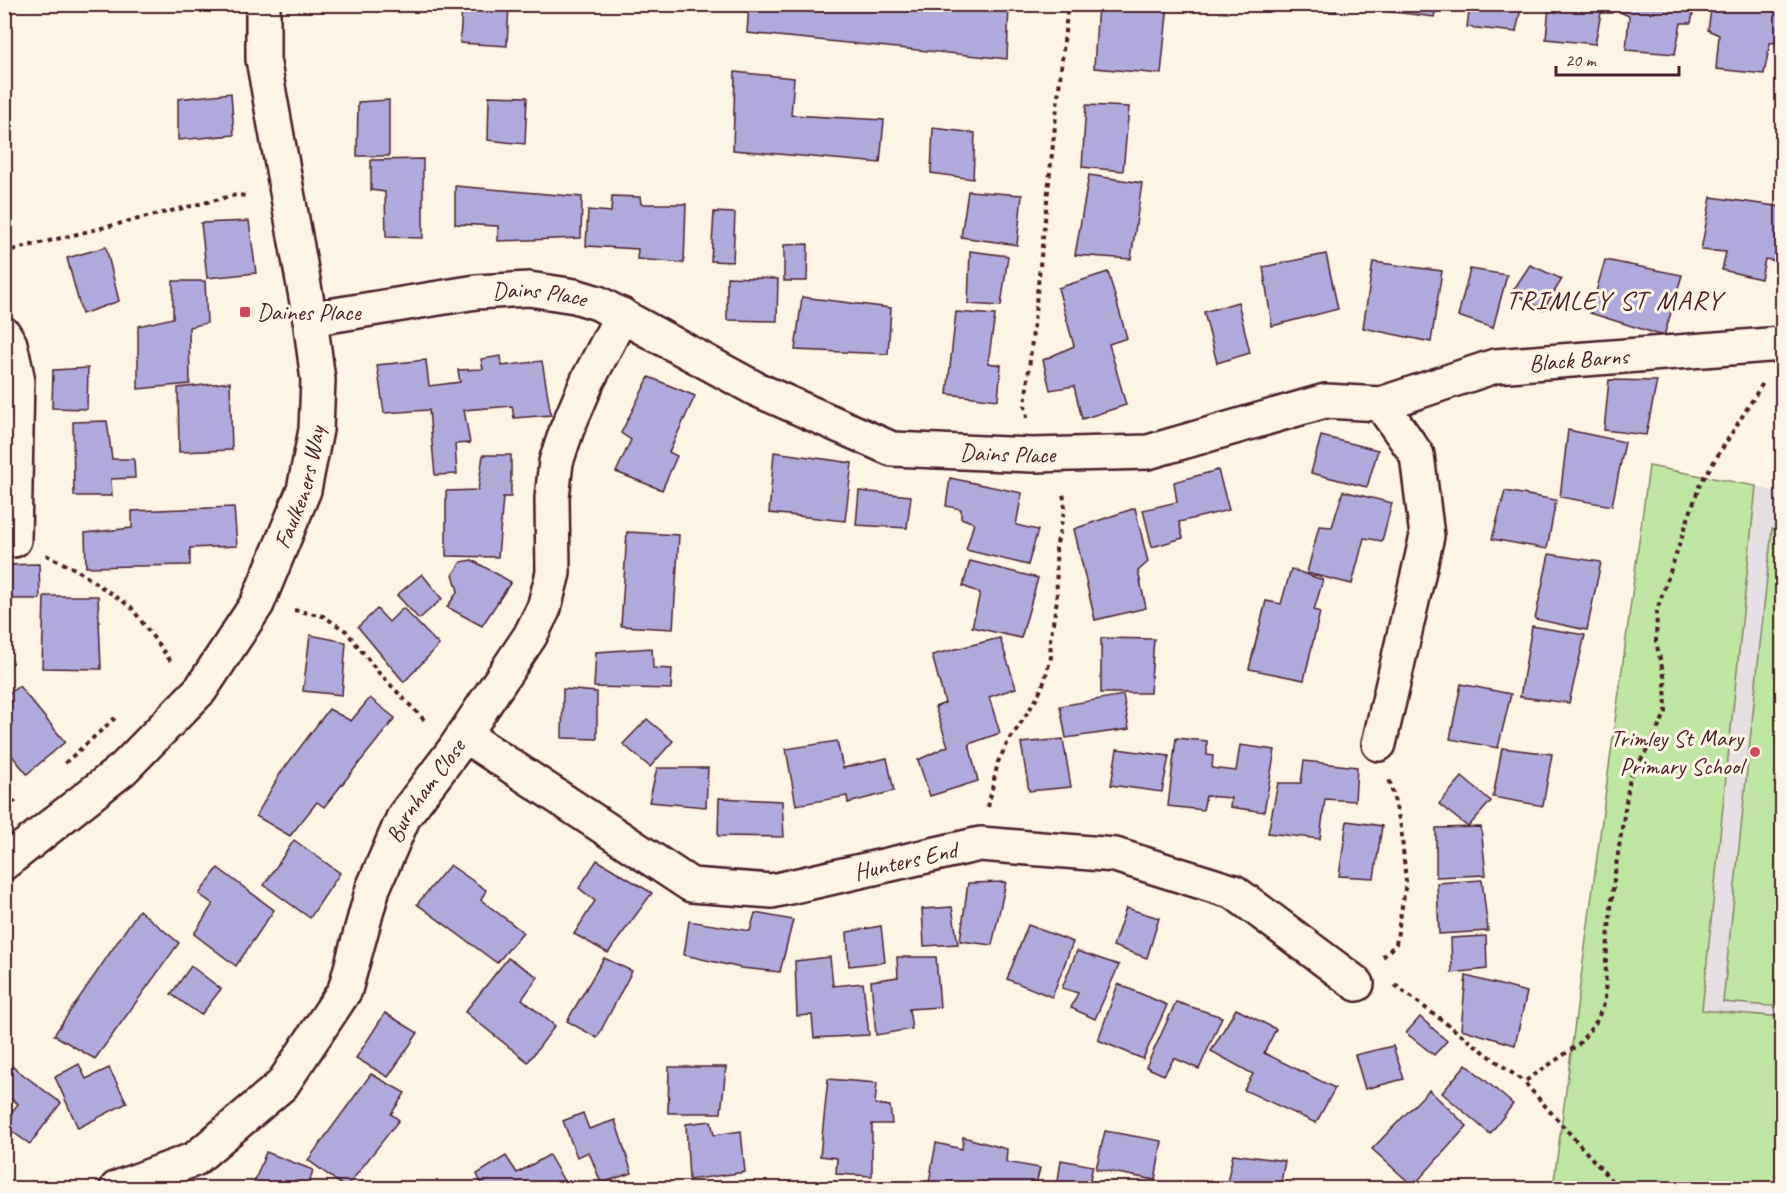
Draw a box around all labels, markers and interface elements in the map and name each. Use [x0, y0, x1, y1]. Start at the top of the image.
scale bar [1556, 39, 1679, 77]
text: 20 m [1565, 49, 1598, 71]
street label: Dains Place [491, 274, 593, 314]
district label: TRIMLEY ST MARY [1506, 283, 1726, 317]
place label: Daines Place [257, 297, 363, 327]
marker: Daines Place [238, 305, 252, 319]
street label: Black Barns [1528, 341, 1631, 378]
street label: Faulkeners Way [267, 422, 332, 553]
street label: Dains Place [959, 437, 1058, 470]
place label: Trimley St Mary Primary School [1610, 723, 1747, 781]
street label: Burnham Close [379, 732, 473, 847]
marker: Trimley St Mary Primary School [1748, 745, 1762, 759]
street label: Hunters End [851, 834, 963, 887]

